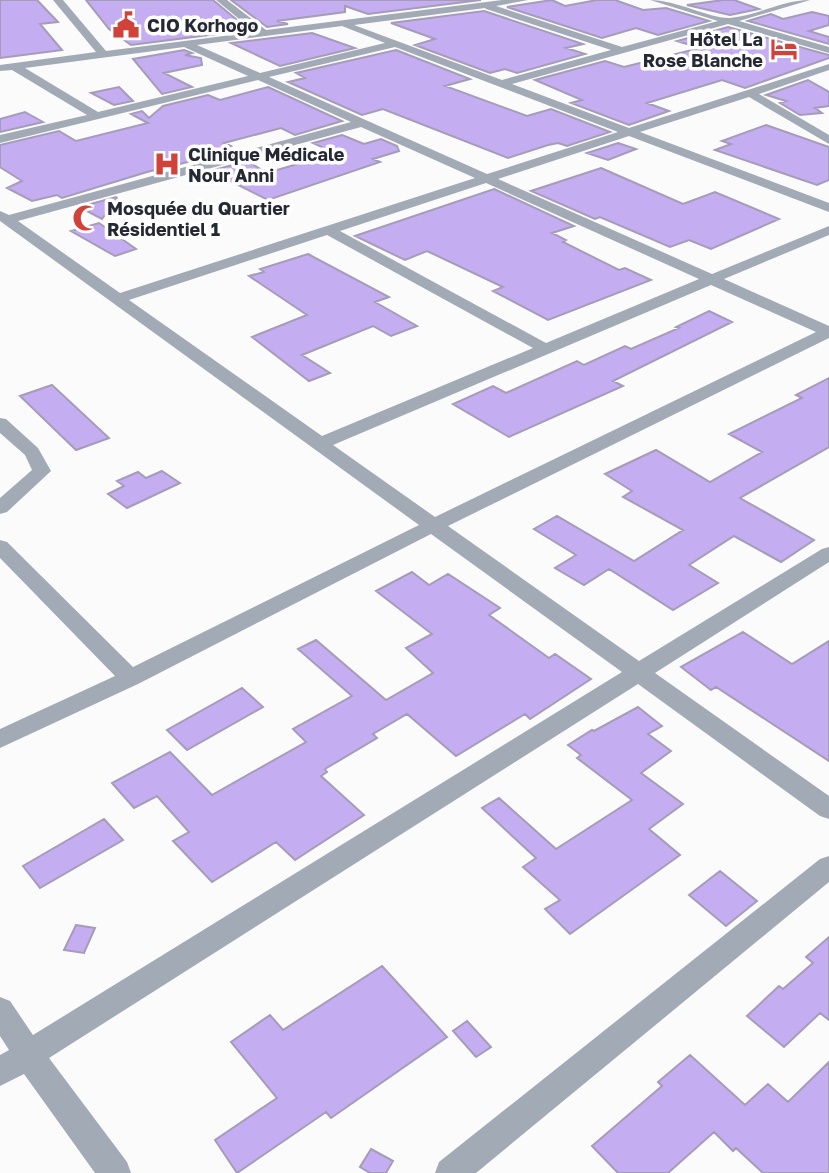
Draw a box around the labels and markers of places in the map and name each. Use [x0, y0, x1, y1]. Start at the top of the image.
public building icon: CIO Korhogo [111, 10, 141, 40]
place label: CIO Korhogo [147, 14, 259, 36]
place label: Hôtel La Rose Blanche [643, 28, 763, 71]
hotel icon: Hôtel La Rose Blanche [769, 34, 799, 64]
place label: Clinique Médicale Nour Anni [188, 143, 345, 186]
hospital icon: Clinique Médicale Nour Anni [152, 149, 182, 179]
place label: Mosquée du Quartier Résidentiel 1 [107, 197, 290, 240]
mosque icon: Mosquée du Quartier Résidentiel 1 [71, 203, 101, 233]

